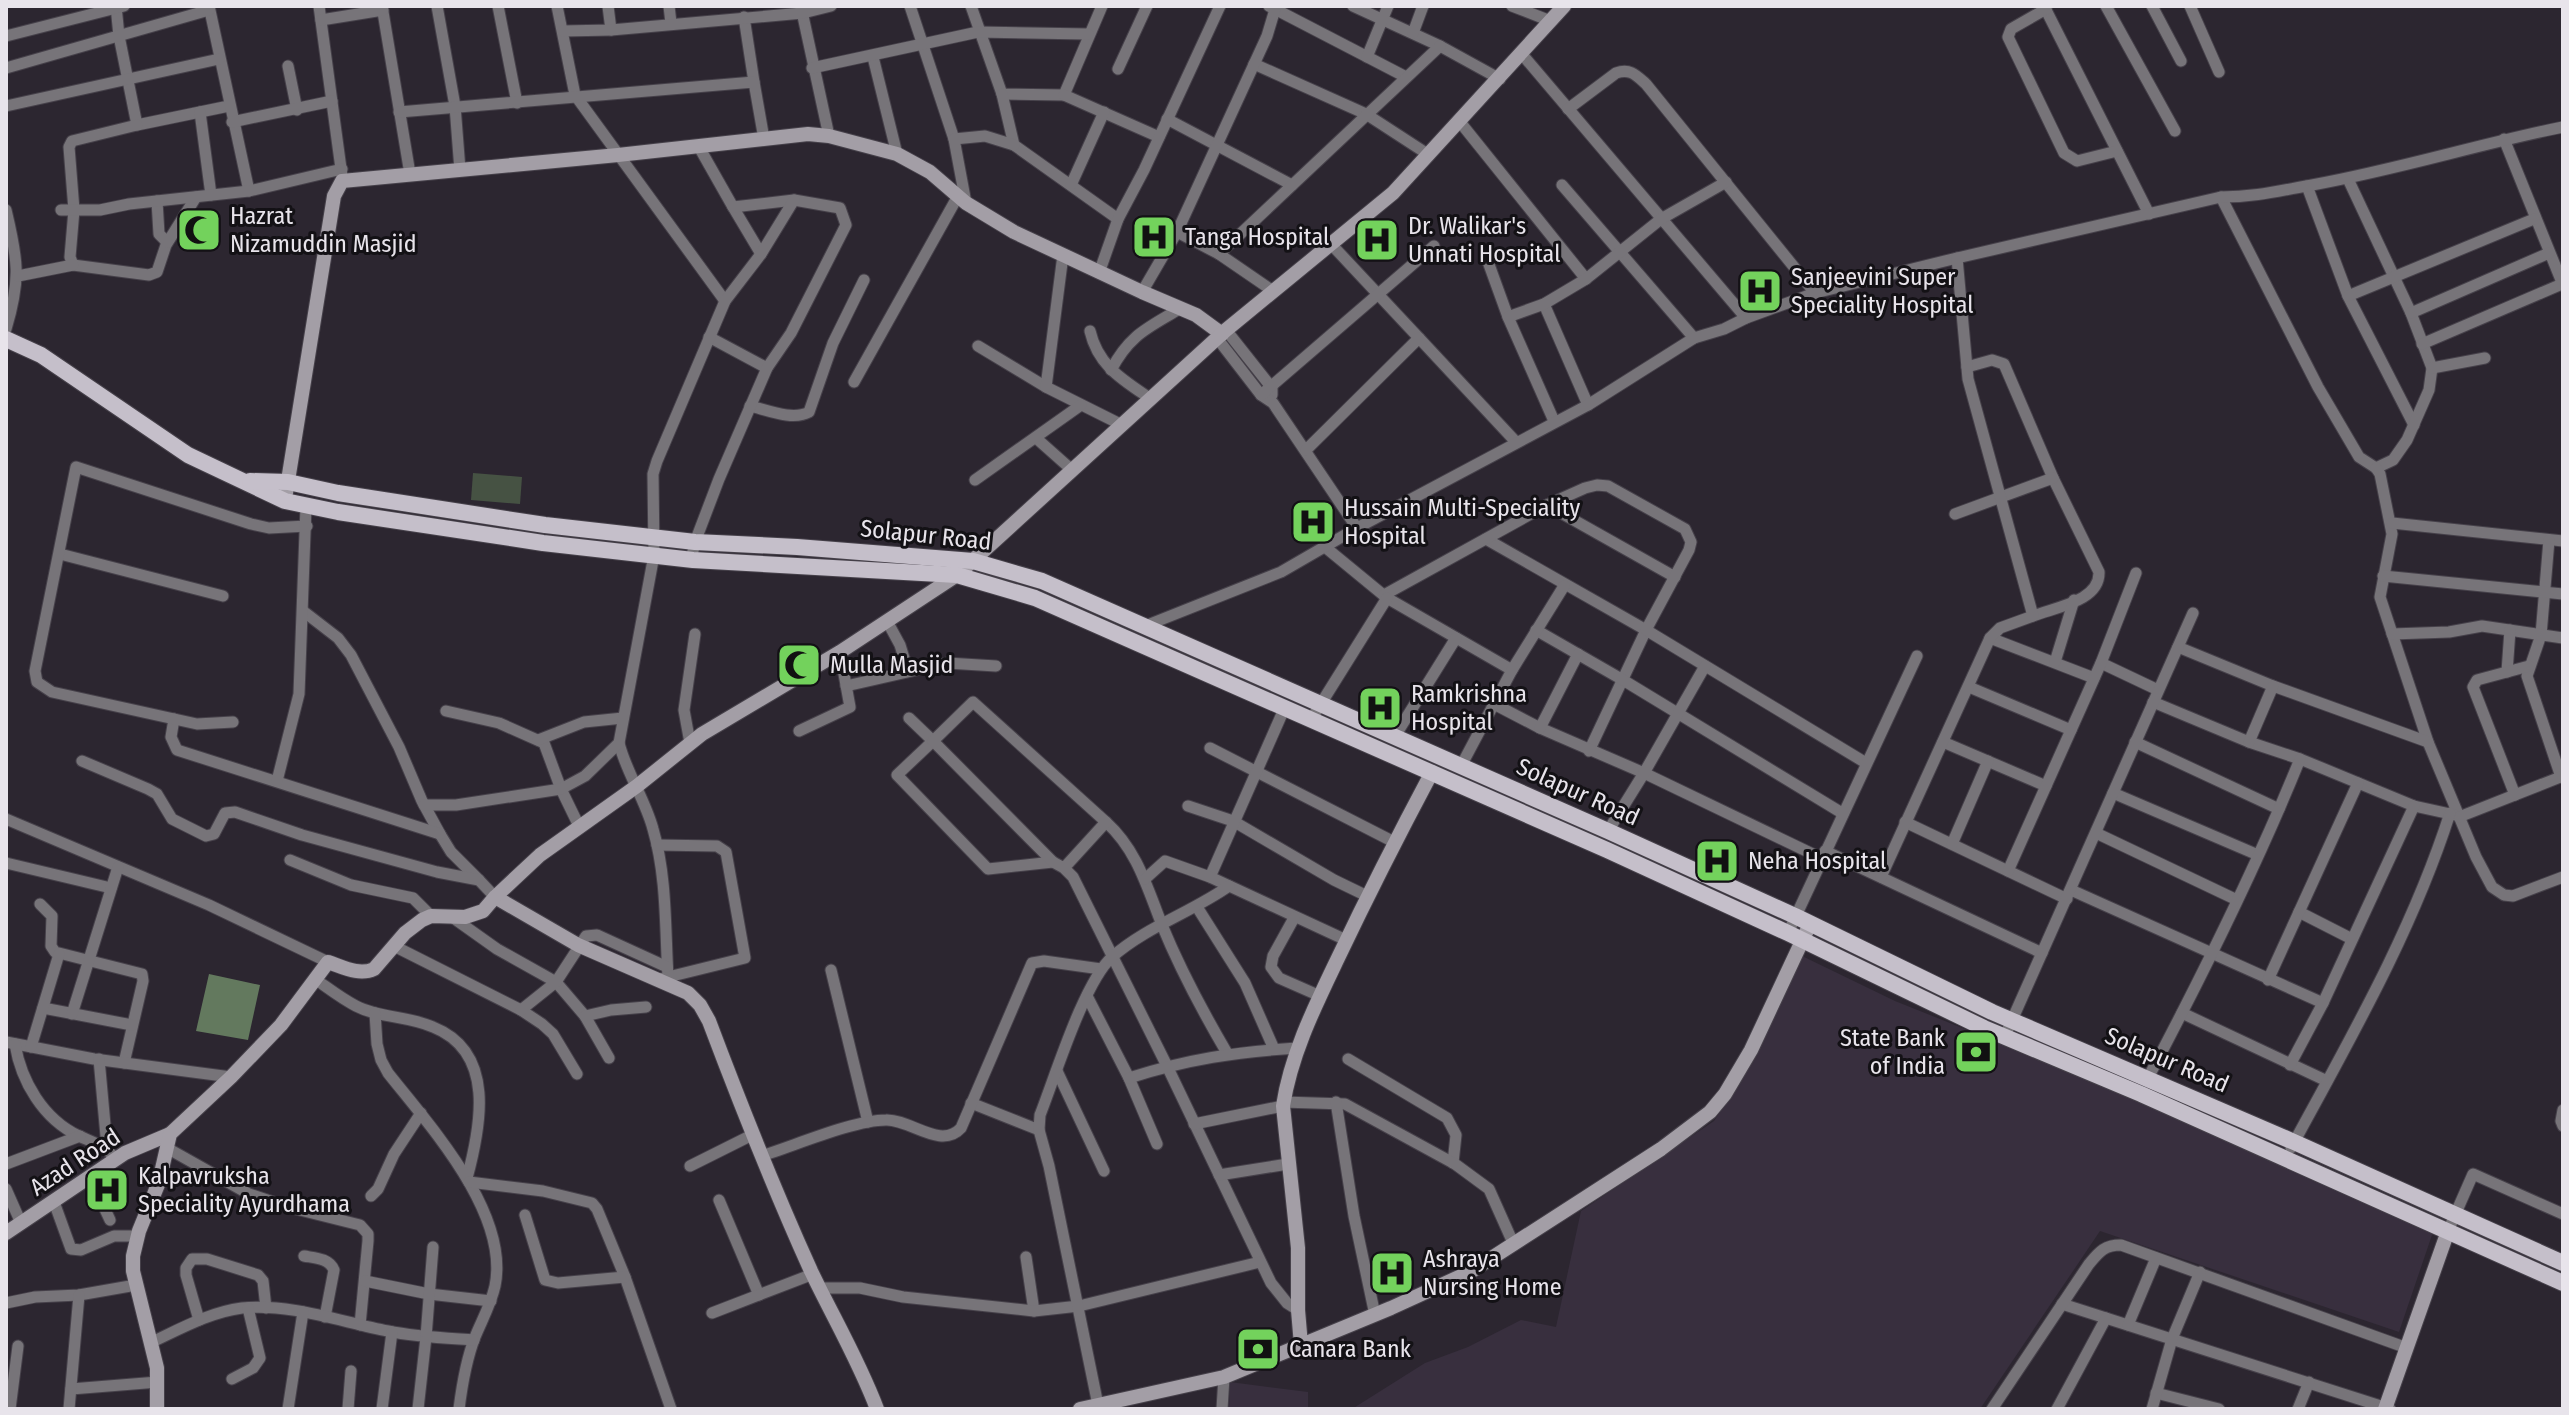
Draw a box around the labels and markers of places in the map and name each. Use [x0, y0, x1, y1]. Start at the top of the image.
place label: Hazrat Nizamuddin Masjid [230, 202, 417, 258]
mosque icon: Hazrat Nizamuddin Masjid [175, 206, 223, 254]
place label: Dr. Walikar's Unnati Hospital [1408, 212, 1560, 268]
hospital icon: Tanga Hospital [1130, 213, 1178, 261]
hospital icon: Dr. Walikar's Unnati Hospital [1353, 216, 1401, 264]
place label: Tanga Hospital [1185, 223, 1329, 251]
place label: Sanjeevini Super Speciality Hospital [1791, 263, 1974, 319]
hospital icon: Sanjeevini Super Speciality Hospital [1736, 267, 1784, 315]
place label: Hussain Multi-Speciality Hospital [1344, 494, 1581, 550]
hospital icon: Hussain Multi-Speciality Hospital [1289, 498, 1337, 546]
mosque icon: Mulla Masjid [775, 641, 823, 689]
place label: Mulla Masjid [830, 651, 953, 679]
place label: Ramkrishna Hospital [1411, 680, 1527, 736]
hospital icon: Ramkrishna Hospital [1356, 684, 1404, 732]
hospital icon: Neha Hospital [1693, 837, 1741, 885]
place label: Neha Hospital [1748, 847, 1886, 875]
place label: State Bank of India [1840, 1024, 1946, 1080]
bank icon: State Bank of India [1952, 1028, 2000, 1076]
place label: Kalpavruksha Speciality Ayurdhama [138, 1162, 350, 1218]
hospital icon: Kalpavruksha Speciality Ayurdhama [83, 1166, 131, 1214]
place label: Ashraya Nursing Home [1423, 1245, 1562, 1301]
hospital icon: Ashraya Nursing Home [1368, 1249, 1416, 1297]
bank icon: Canara Bank [1234, 1325, 1282, 1373]
place label: Canara Bank [1289, 1335, 1412, 1363]

